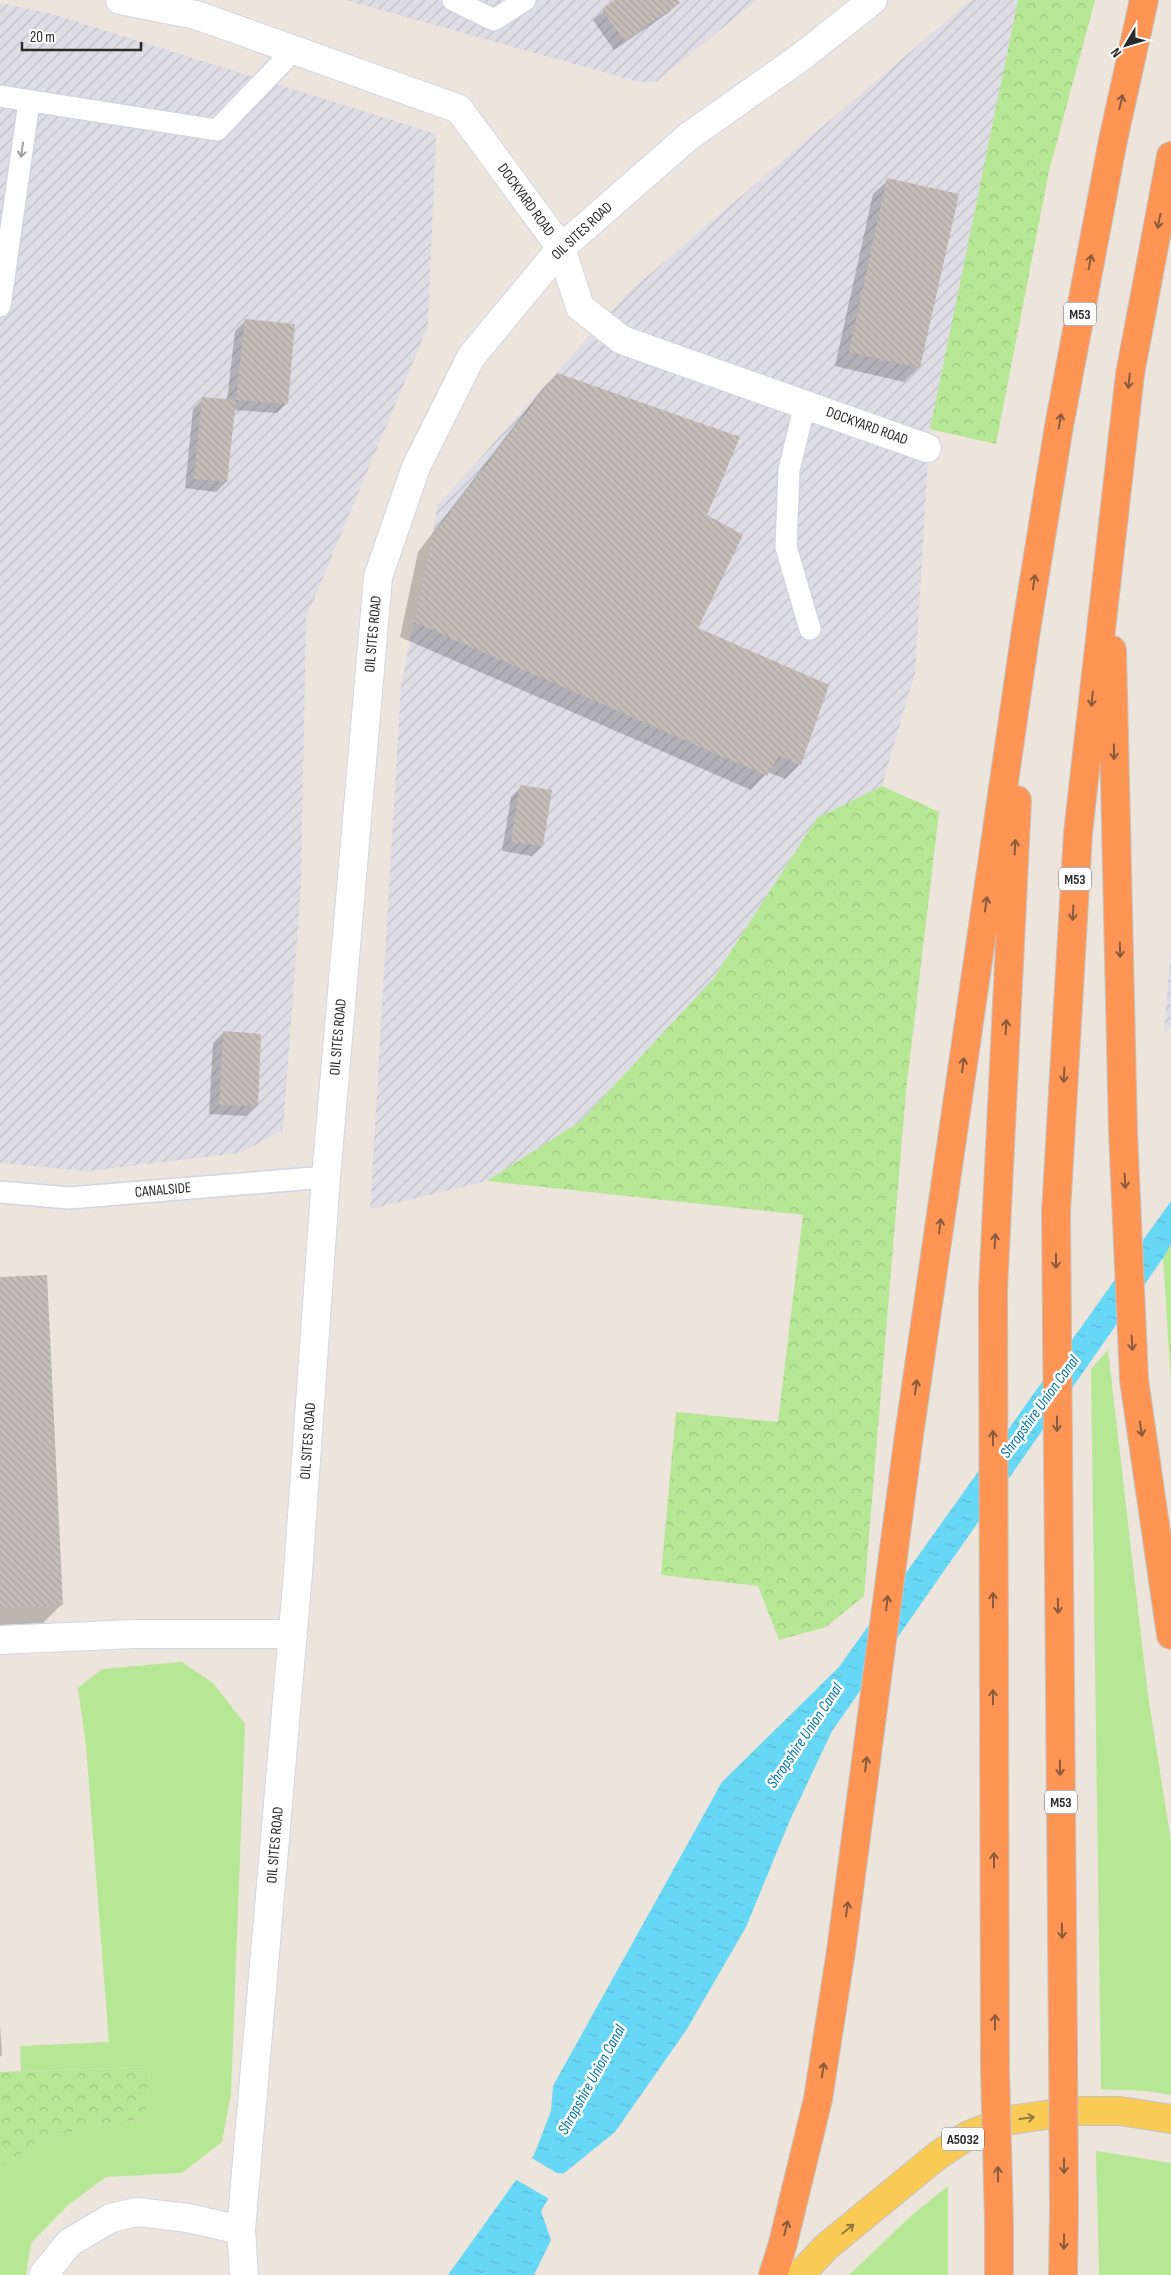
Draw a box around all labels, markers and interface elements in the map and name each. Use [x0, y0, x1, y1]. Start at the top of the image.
scale bar [22, 20, 141, 52]
north arrow [1101, 20, 1151, 70]
text: 20 m [30, 28, 55, 47]
text: N [1107, 45, 1125, 61]
one-way arrow [1117, 95, 1126, 111]
one-way arrow [17, 141, 27, 157]
street label: DOCKYARD ROAD [493, 160, 559, 240]
street label: OIL SITES ROAD [547, 198, 617, 264]
one-way arrow [1153, 213, 1163, 229]
one-way arrow [1085, 254, 1095, 270]
road number: M53 [1064, 302, 1096, 326]
one-way arrow [1124, 373, 1134, 389]
street label: DOCKYARD ROAD [824, 402, 910, 450]
one-way arrow [1055, 414, 1065, 430]
one-way arrow [1029, 574, 1039, 590]
street label: OIL SITES ROAD [360, 595, 386, 673]
one-way arrow [1087, 691, 1097, 707]
one-way arrow [1110, 744, 1119, 760]
one-way arrow [1010, 839, 1020, 856]
road number: M53 [1059, 868, 1091, 891]
one-way arrow [982, 897, 992, 913]
one-way arrow [1068, 905, 1077, 921]
one-way arrow [1115, 942, 1125, 958]
street label: OIL SITES ROAD [325, 998, 351, 1076]
one-way arrow [1001, 1019, 1011, 1035]
one-way arrow [958, 1057, 968, 1073]
one-way arrow [1059, 1067, 1068, 1083]
one-way arrow [1120, 1173, 1129, 1189]
street label: CANALSIDE [134, 1178, 192, 1202]
one-way arrow [935, 1218, 945, 1234]
one-way arrow [991, 1234, 1000, 1250]
one-way arrow [1051, 1252, 1061, 1269]
one-way arrow [1128, 1335, 1137, 1351]
water label: Shropshire Union Canal [996, 1351, 1084, 1462]
one-way arrow [912, 1379, 922, 1395]
street label: OIL SITES ROAD [296, 1402, 320, 1480]
one-way arrow [1052, 1415, 1062, 1431]
one-way arrow [1137, 1420, 1147, 1436]
one-way arrow [988, 1430, 998, 1446]
one-way arrow [988, 1592, 998, 1608]
one-way arrow [882, 1595, 892, 1611]
one-way arrow [1053, 1598, 1063, 1614]
water label: Shropshire Union Canal [763, 1679, 848, 1792]
one-way arrow [988, 1689, 998, 1706]
one-way arrow [861, 1756, 871, 1772]
one-way arrow [1055, 1760, 1065, 1776]
road number: M53 [1045, 1790, 1077, 1814]
street label: OIL SITES ROAD [262, 1806, 288, 1884]
one-way arrow [989, 1852, 999, 1868]
one-way arrow [842, 1902, 852, 1918]
one-way arrow [1057, 1922, 1067, 1939]
one-way arrow [990, 2014, 1000, 2030]
water label: Shropshire Union Canal [554, 2021, 630, 2138]
one-way arrow [818, 2062, 828, 2078]
one-way arrow [1019, 2113, 1035, 2123]
road number: A5032 [942, 2128, 984, 2150]
one-way arrow [1059, 2158, 1069, 2174]
one-way arrow [993, 2166, 1002, 2182]
one-way arrow [782, 2221, 791, 2237]
one-way arrow [841, 2224, 854, 2235]
one-way arrow [1059, 2234, 1069, 2250]

